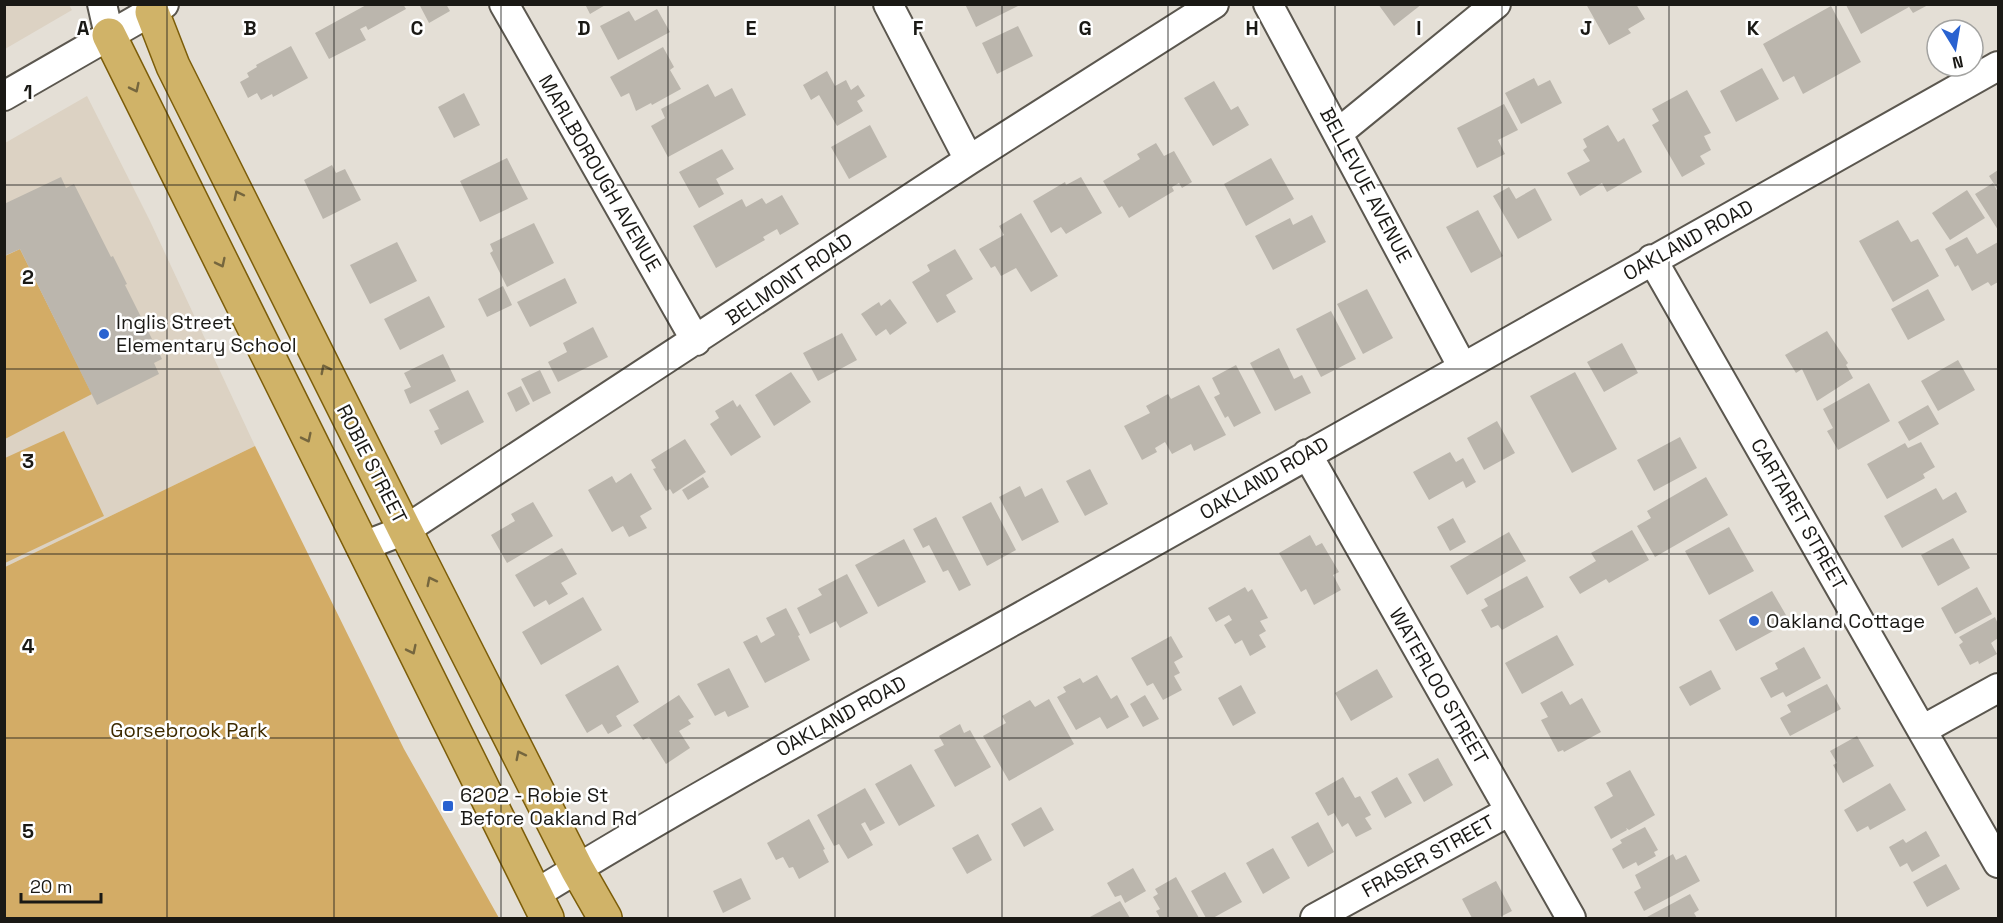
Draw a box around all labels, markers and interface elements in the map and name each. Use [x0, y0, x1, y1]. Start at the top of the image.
text: A [77, 15, 90, 41]
text: B [243, 15, 257, 41]
text: C [411, 15, 424, 41]
text: D [577, 15, 591, 41]
text: E [745, 15, 757, 41]
text: F [913, 15, 924, 41]
text: G [1078, 15, 1092, 41]
text: H [1245, 15, 1259, 41]
text: I [1416, 15, 1422, 41]
text: J [1580, 15, 1592, 41]
text: K [1747, 15, 1760, 41]
north arrow [1925, 18, 1985, 78]
text: N [1950, 51, 1965, 74]
street label: MARLBOROUGH AVENUE [533, 70, 667, 276]
text: 1 [23, 79, 33, 105]
one-way arrow [127, 82, 139, 93]
street label: BELLEVUE AVENUE [1314, 103, 1418, 267]
one-way arrow [233, 190, 245, 201]
street label: OAKLAND ROAD [1618, 194, 1758, 286]
street label: BELMONT ROAD [721, 227, 857, 331]
one-way arrow [214, 256, 225, 267]
text: 2 [22, 264, 34, 290]
place label: Inglis Street Elementary School [116, 309, 297, 358]
marker: Inglis Street Elementary School [97, 327, 111, 341]
one-way arrow [320, 365, 332, 376]
street label: ROBIE STREET [331, 400, 413, 528]
one-way arrow [300, 431, 312, 442]
street label: OAKLAND ROAD [1195, 431, 1333, 525]
street label: CARTARET STREET [1745, 433, 1853, 595]
text: 3 [22, 448, 34, 474]
one-way arrow [427, 577, 438, 588]
street label: WATERLOO STREET [1384, 603, 1494, 769]
place label: Oakland Cottage [1766, 608, 1925, 634]
marker: Oakland Cottage [1747, 614, 1761, 628]
text: 4 [22, 633, 35, 659]
one-way arrow [405, 644, 417, 655]
street label: OAKLAND ROAD [771, 670, 911, 762]
park label: Gorsebrook Park [110, 717, 268, 743]
one-way arrow [515, 750, 527, 761]
place label: 6202 - Robie St Before Oakland Rd [460, 782, 637, 831]
marker: 6202 - Robie St Before Oakland Rd [441, 799, 455, 813]
street label: FRASER STREET [1357, 809, 1499, 903]
text: 5 [22, 818, 34, 844]
scale bar [21, 866, 100, 904]
text: 20 m [30, 875, 73, 898]

